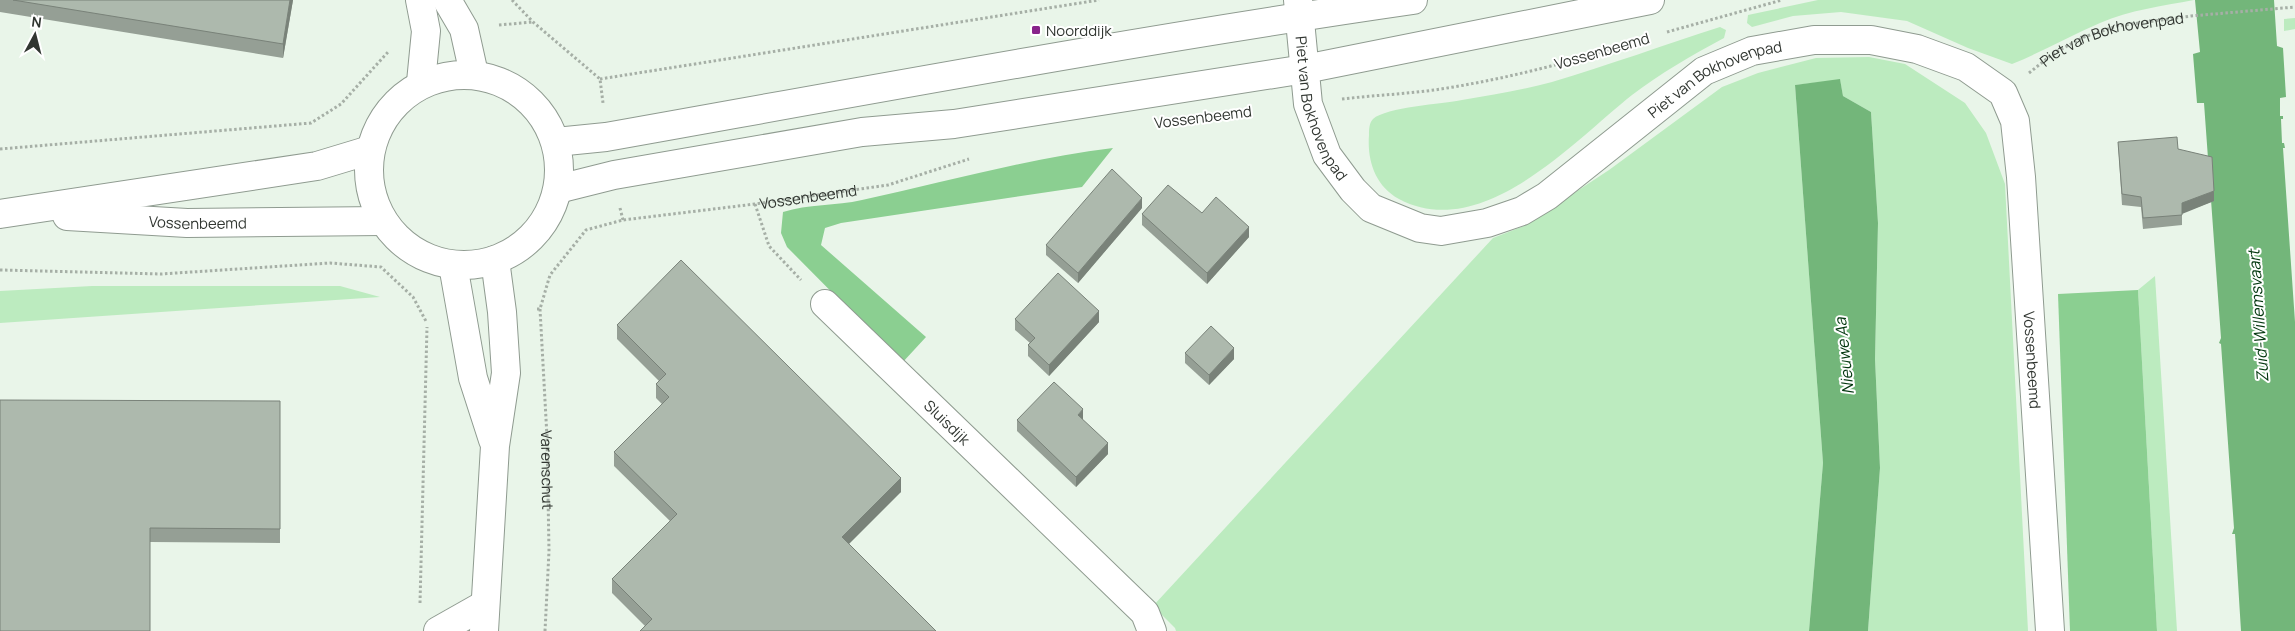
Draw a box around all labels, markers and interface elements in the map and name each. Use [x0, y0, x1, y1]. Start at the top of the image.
street label: Piet van Bokhovenpad [2035, 7, 2185, 71]
north arrow [10, 10, 60, 60]
text: N [30, 12, 43, 32]
place label: Noorddijk [1046, 20, 1112, 41]
marker: Noorddijk [1030, 24, 1042, 36]
street label: Vossenbeemd [1552, 27, 1652, 75]
street label: Piet van Bokhovenpad [1291, 35, 1353, 185]
street label: Piet van Bokhovenpad [1643, 35, 1784, 123]
street label: Vossenbeemd [1153, 101, 1253, 133]
street label: Vossenbeemd [758, 179, 858, 214]
street label: Vossenbeemd [148, 210, 247, 234]
water label: Zuid-Willemsvaart [2242, 247, 2274, 383]
street label: Vossenbeemd [2019, 310, 2046, 410]
water label: Nieuwe Aa [1829, 315, 1859, 395]
street label: Sluisdijk [920, 395, 975, 450]
street label: Varenschut [536, 429, 559, 510]

